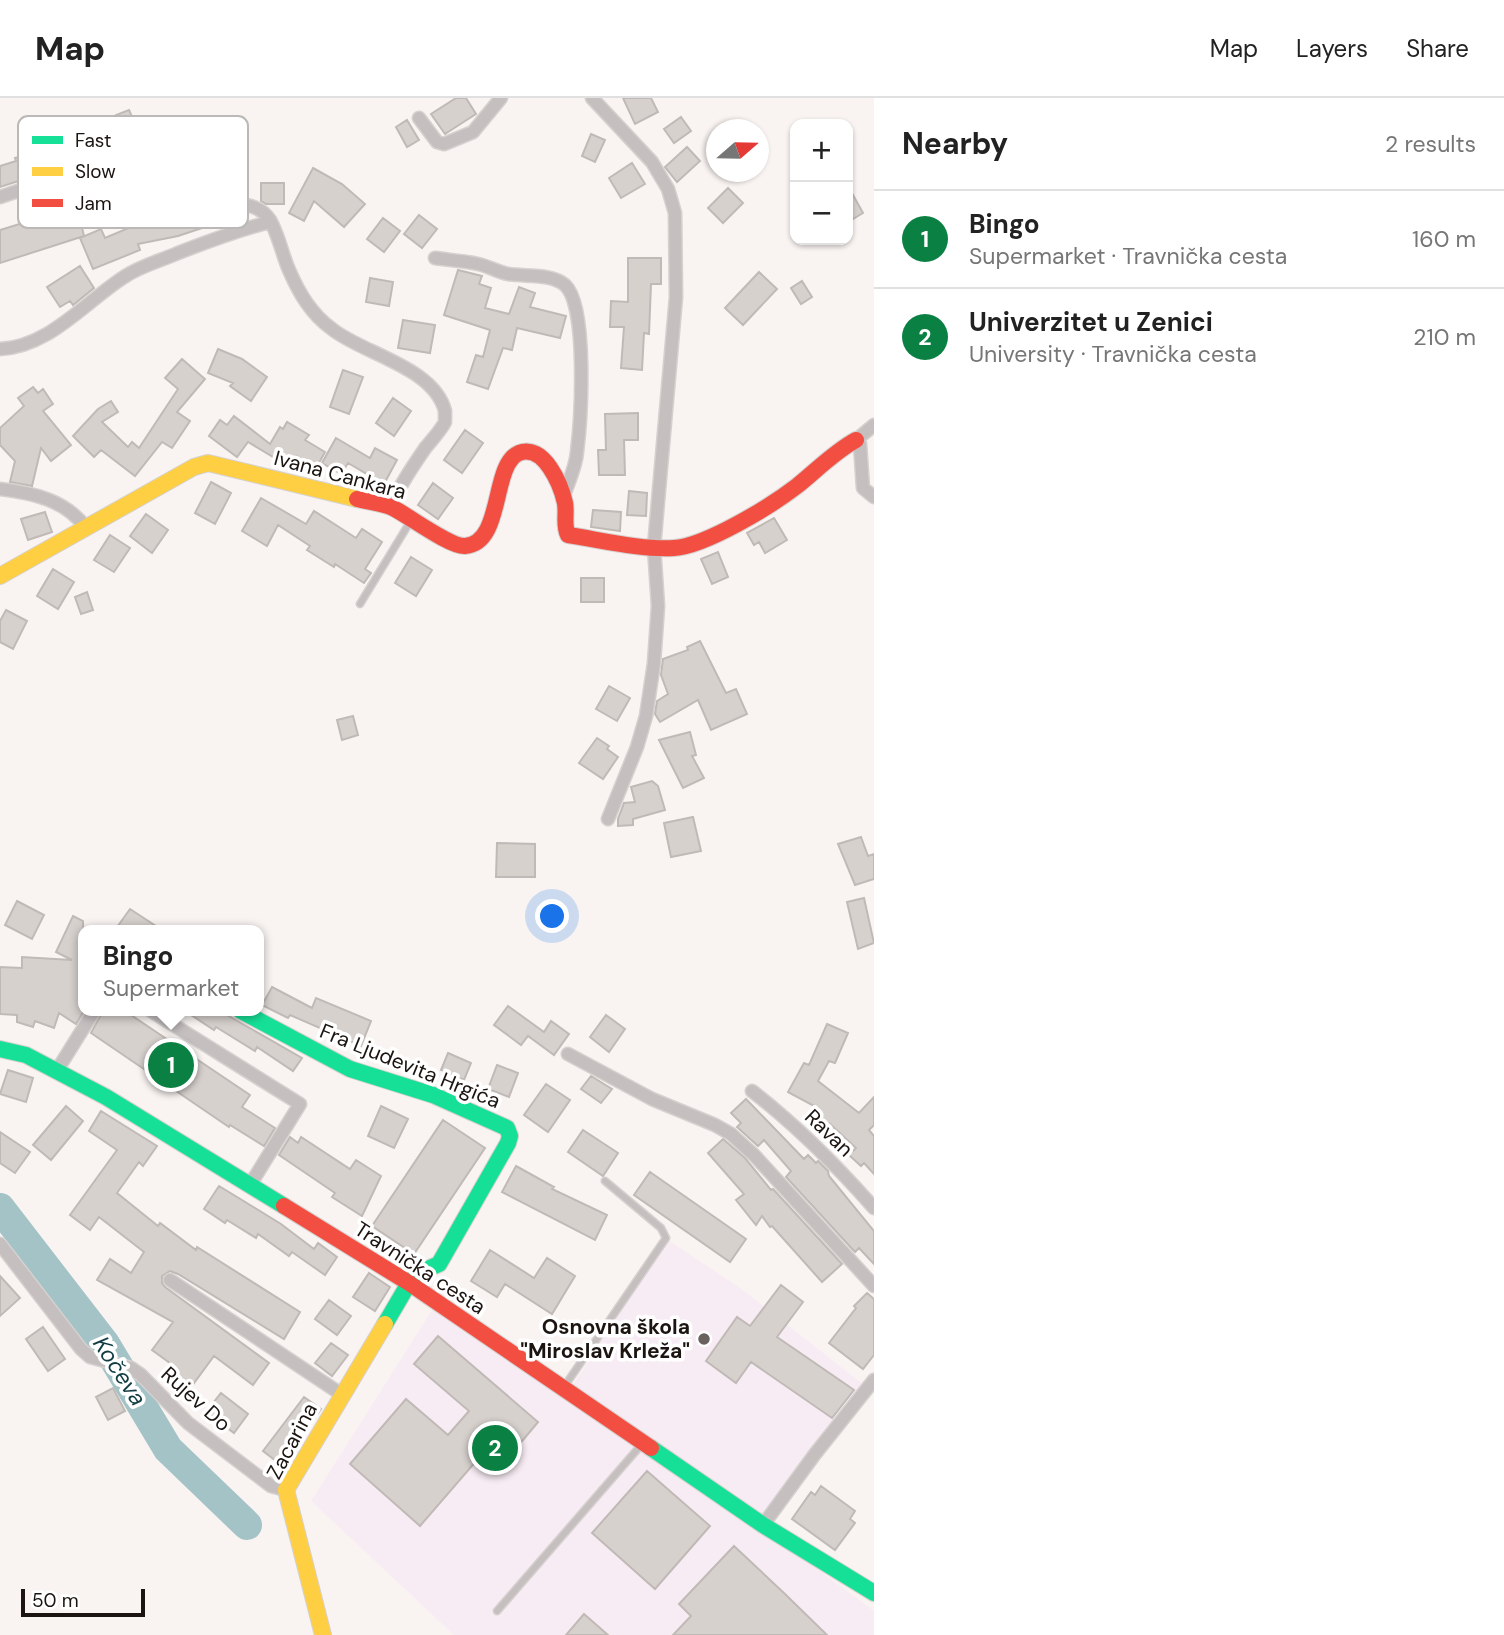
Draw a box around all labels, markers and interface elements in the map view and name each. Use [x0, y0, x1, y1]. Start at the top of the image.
text: Map [35, 27, 105, 70]
text: Map [1210, 33, 1258, 64]
text: Layers [1296, 33, 1368, 64]
text: Share [1406, 33, 1469, 64]
legend [18, 116, 248, 228]
north arrow [706, 119, 769, 182]
map controls [790, 119, 853, 245]
button: + [790, 119, 853, 182]
text: Nearby [902, 124, 1008, 163]
text: Fast [75, 128, 111, 153]
text: 2 results [1385, 129, 1476, 159]
text: Slow [75, 159, 116, 184]
button: − [790, 182, 853, 245]
text: Jam [75, 191, 112, 216]
text: Bingo [969, 207, 1040, 241]
text: 1 [921, 224, 929, 254]
text: 160 m [1412, 224, 1476, 254]
text: Supermarket · Travnička cesta [969, 241, 1287, 271]
text: Univerzitet u Zenici [969, 305, 1213, 339]
text: 2 [918, 322, 932, 352]
text: 210 m [1413, 322, 1476, 352]
text: University · Travnička cesta [969, 339, 1257, 369]
street label: Ivana Cankara [271, 444, 409, 506]
your location [535, 899, 569, 933]
popup [78, 925, 264, 1016]
text: Bingo [103, 939, 173, 973]
text: Supermarket [103, 973, 239, 1003]
street label: Fra Ljudevita Hrgića [316, 1017, 504, 1115]
pin: 1 [148, 1039, 194, 1091]
street label: Ravan [799, 1103, 859, 1163]
street label: Travnička cesta [349, 1215, 491, 1321]
place label: Osnovna škola "Miroslav Krleža" [520, 1313, 690, 1365]
water label: Kočeva [86, 1331, 154, 1411]
marker: Osnovna škola "Miroslav Krleža" [696, 1331, 712, 1347]
street label: Rujev Do [155, 1360, 237, 1438]
street label: Zacarina [260, 1398, 324, 1484]
pin: 2 [472, 1422, 518, 1474]
scale bar [21, 1586, 145, 1618]
text: 50 m [32, 1588, 79, 1613]

